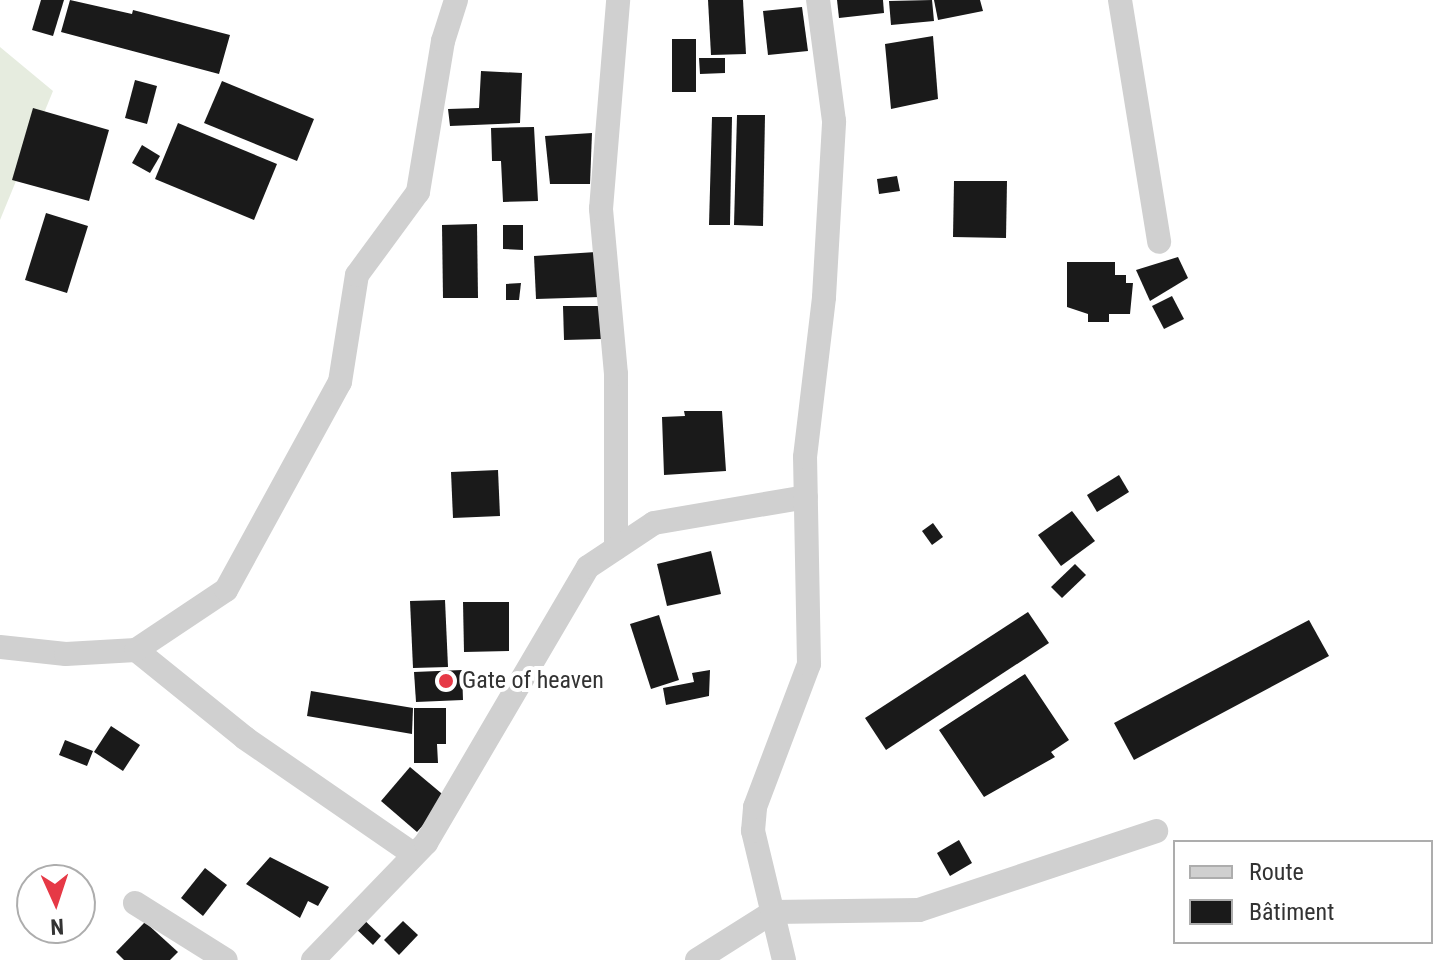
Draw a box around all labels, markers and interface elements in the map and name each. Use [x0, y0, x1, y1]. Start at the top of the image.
place label: Gate of heaven [462, 667, 604, 695]
marker: Gate of heaven [437, 672, 455, 690]
legend [1173, 840, 1433, 944]
text: Route [1249, 858, 1304, 886]
north arrow [16, 864, 96, 944]
text: Bâtiment [1249, 898, 1334, 926]
text: N [50, 914, 65, 939]

